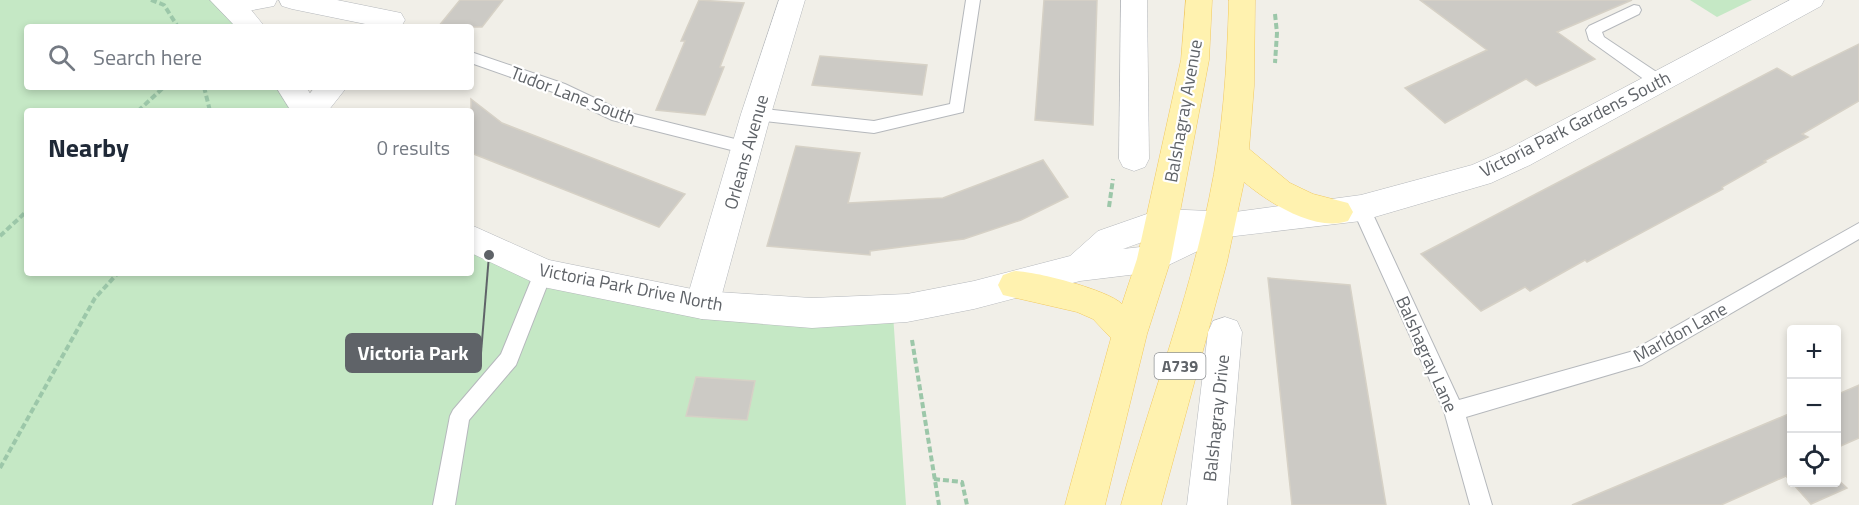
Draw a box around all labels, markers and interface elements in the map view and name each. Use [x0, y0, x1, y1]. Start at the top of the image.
search box [24, 24, 474, 90]
street label: Balshagray Avenue [1157, 37, 1209, 185]
text: Search here [93, 40, 202, 74]
icon: search [45, 41, 78, 74]
street label: Tudor Lane South [507, 59, 639, 131]
street label: Victoria Park Gardens South [1475, 64, 1675, 184]
street label: Orleans Avenue [717, 91, 775, 213]
text: Nearby [48, 128, 129, 167]
text: 0 results [377, 132, 450, 163]
street label: Victoria Park Drive North [537, 256, 725, 318]
street label: Balshagray Lane [1389, 292, 1465, 416]
street label: Marldon Lane [1628, 295, 1732, 369]
map controls [1787, 325, 1841, 487]
button: + [1787, 325, 1841, 379]
callout: Victoria Park [346, 334, 481, 372]
text: Victoria Park [358, 337, 469, 368]
road number: A739 [1154, 353, 1206, 379]
street label: Balshagray Drive [1196, 353, 1236, 483]
button: − [1787, 379, 1841, 433]
button: locate [1787, 433, 1841, 487]

